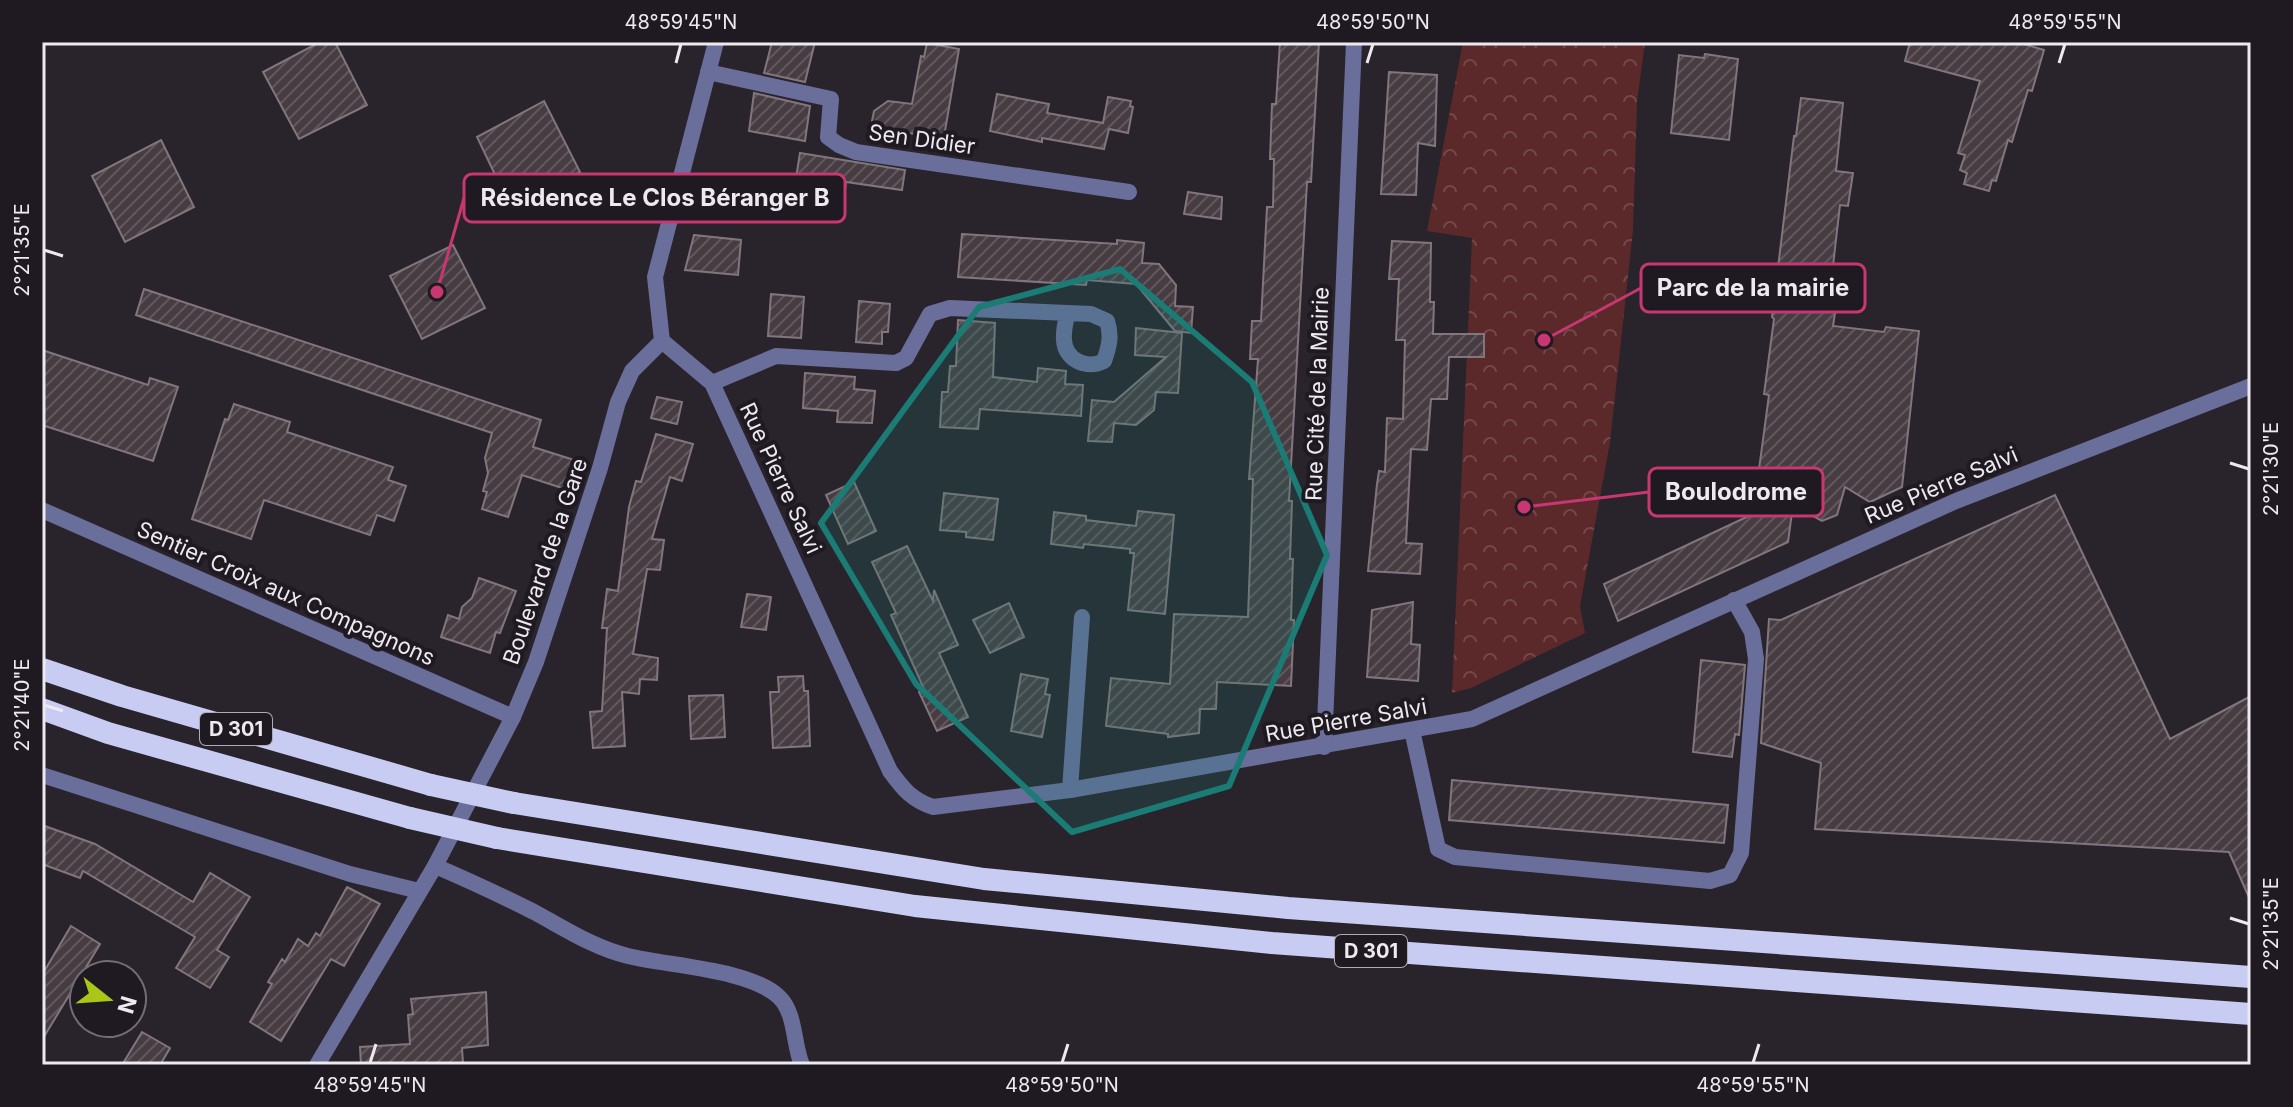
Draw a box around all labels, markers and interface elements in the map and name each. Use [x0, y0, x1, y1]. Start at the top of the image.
text: 48°59'45"N [625, 10, 737, 34]
text: 48°59'50"N [1316, 10, 1430, 34]
text: 48°59'55"N [2008, 10, 2122, 34]
street label: Sen Didier [867, 119, 977, 159]
callout: Résidence Le Clos Béranger B [464, 174, 845, 222]
text: Résidence Le Clos Béranger B [480, 183, 830, 212]
text: 2°21'35"E [10, 203, 34, 297]
callout: Parc de la mairie [1641, 264, 1865, 312]
text: Parc de la mairie [1657, 273, 1849, 302]
street label: Rue Cité de la Mairie [1300, 286, 1334, 502]
street label: Rue Pierre Salvi [735, 398, 827, 558]
text: 2°21'30"E [2259, 422, 2283, 516]
street label: Rue Pierre Salvi [1861, 441, 2021, 529]
street label: Boulevard de la Gare [497, 454, 593, 668]
callout: Boulodrome [1649, 468, 1823, 516]
text: Boulodrome [1665, 477, 1807, 506]
street label: Sentier Croix aux Compagnons [133, 515, 439, 671]
text: 2°21'40"E [10, 658, 34, 752]
street label: Rue Pierre Salvi [1263, 693, 1429, 747]
road number: D 301 [200, 713, 272, 745]
text: 2°21'35"E [2259, 877, 2283, 971]
road number: D 301 [1335, 935, 1407, 967]
north arrow [68, 959, 148, 1039]
text: N [112, 993, 142, 1017]
text: 48°59'45"N [314, 1073, 426, 1097]
text: 48°59'50"N [1005, 1073, 1119, 1097]
text: 48°59'55"N [1696, 1073, 1810, 1097]

